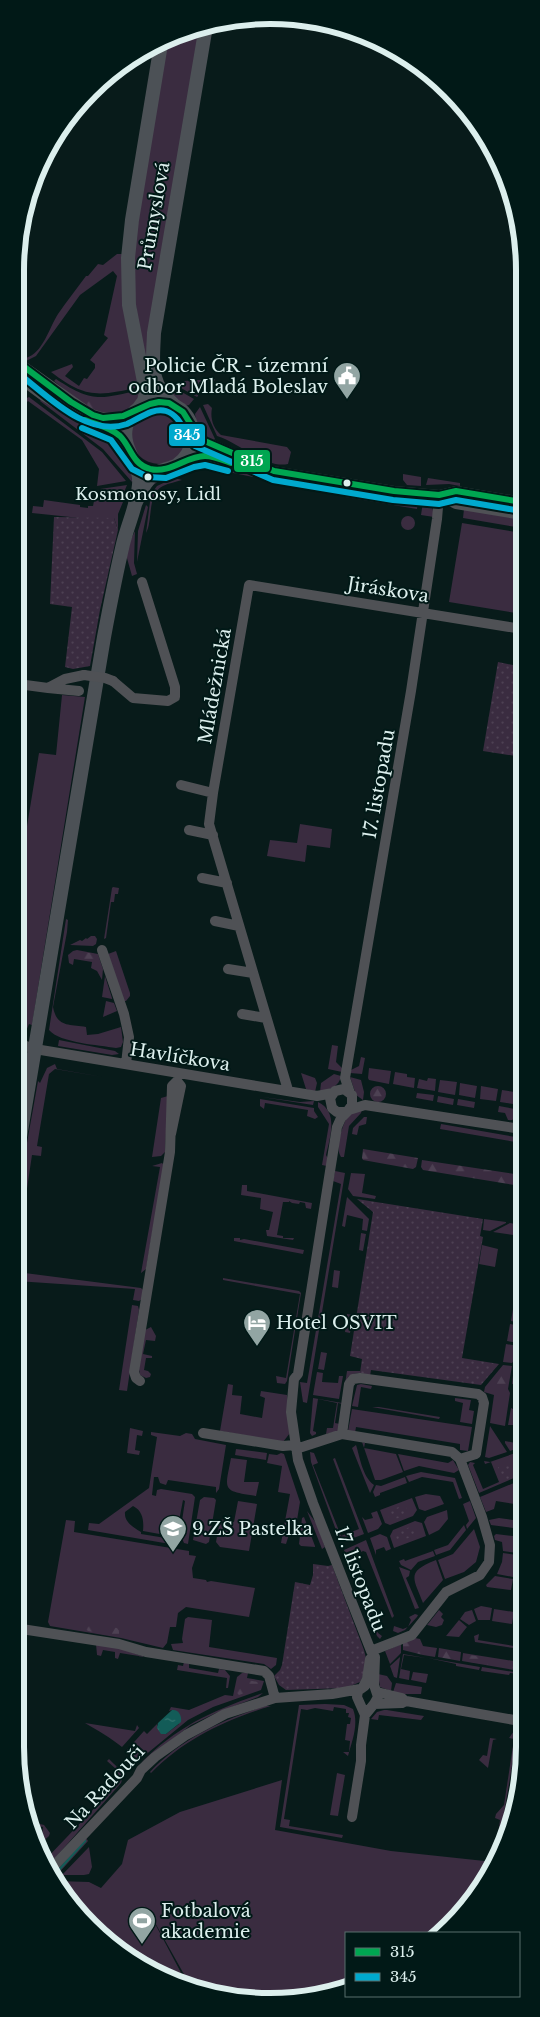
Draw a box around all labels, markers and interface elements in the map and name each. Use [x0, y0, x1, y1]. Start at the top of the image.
street label: Průmyslová [134, 160, 174, 272]
place label: Policie ČR - územní odbor Mladá Boleslav [128, 354, 329, 398]
public building icon: Policie ČR - územní odbor Mladá Boleslav [332, 361, 362, 400]
line badge: 345 [168, 423, 206, 447]
text: 345 [174, 426, 200, 444]
line badge: 315 [233, 449, 271, 473]
text: 315 [240, 452, 264, 470]
marker: Kosmonosy, Lidl [143, 472, 153, 482]
unlabelled marker [342, 478, 352, 488]
place label: Kosmonosy, Lidl [75, 484, 221, 505]
street label: Jiráskova [344, 572, 430, 607]
street label: Mládežnická [194, 626, 236, 746]
street label: 17. listopadu [359, 727, 399, 841]
street label: Havlíčkova [128, 1038, 232, 1076]
hotel icon: Hotel OSVIT [242, 1308, 272, 1347]
place label: Hotel OSVIT [276, 1312, 397, 1334]
school or university icon: 9.ZŠ Pastelka [158, 1514, 188, 1553]
place label: 9.ZŠ Pastelka [192, 1517, 313, 1540]
street label: 17. listopadu [330, 1523, 390, 1635]
street label: Na Radouči [61, 1741, 149, 1833]
place label: Fotbalová akademie [161, 1900, 251, 1943]
sports icon: Fotbalová akademie [127, 1906, 157, 1945]
legend [345, 1932, 520, 1997]
text: 315 [390, 1942, 414, 1961]
text: 345 [390, 1967, 417, 1986]

